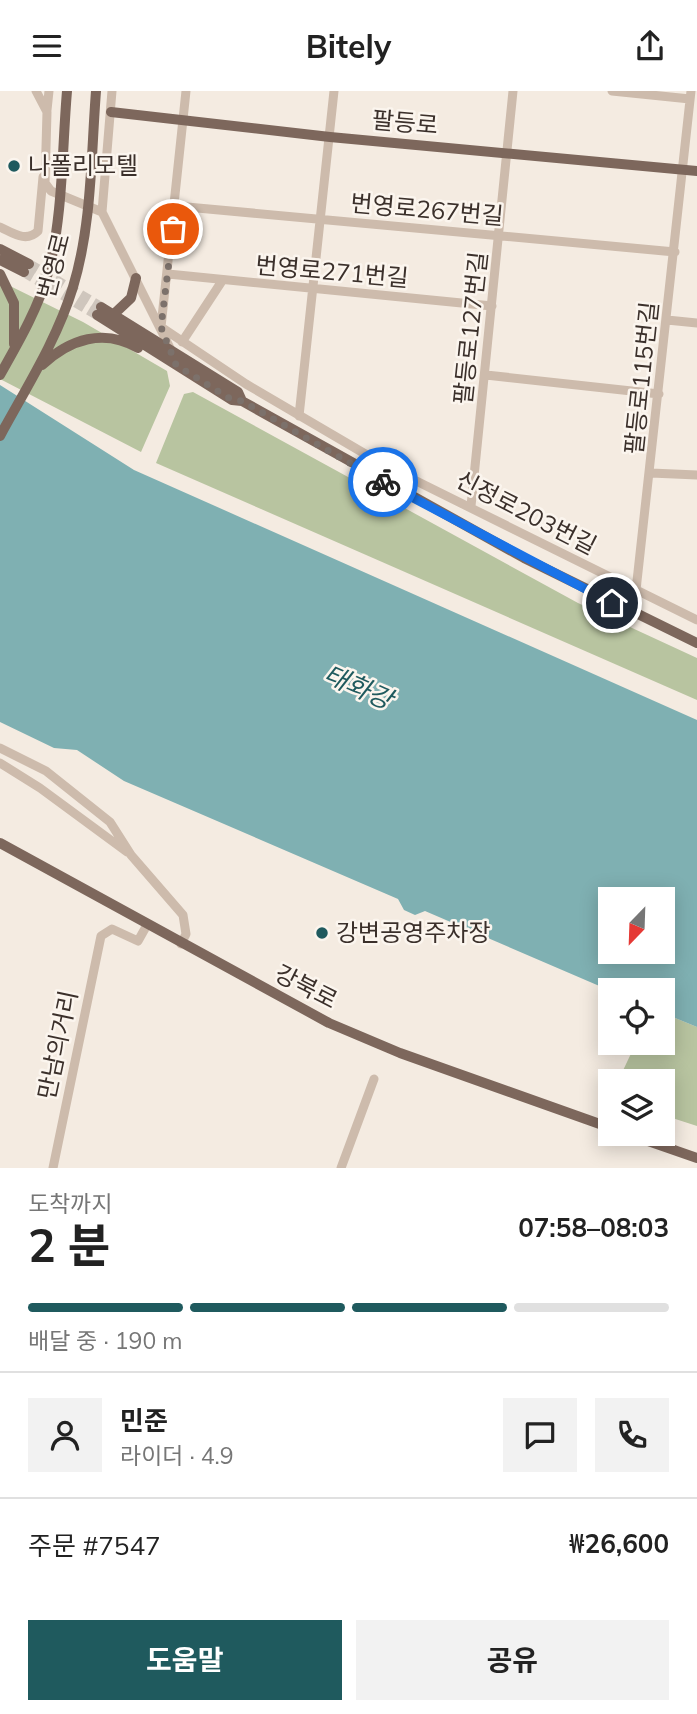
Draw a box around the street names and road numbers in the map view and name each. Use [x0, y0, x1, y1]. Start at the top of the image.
street label: 팔등로 [371, 104, 439, 140]
street label: 번영로267번길 [349, 187, 505, 231]
street label: 번영로 [30, 230, 76, 302]
street label: 번영로271번길 [254, 249, 410, 293]
street label: 팔등로127번길 [447, 250, 493, 406]
street label: 팔등로115번길 [618, 300, 664, 456]
street label: 신정로203번길 [451, 464, 602, 560]
street label: 강북로 [270, 958, 343, 1015]
street label: 만남의거리 [31, 988, 83, 1102]

